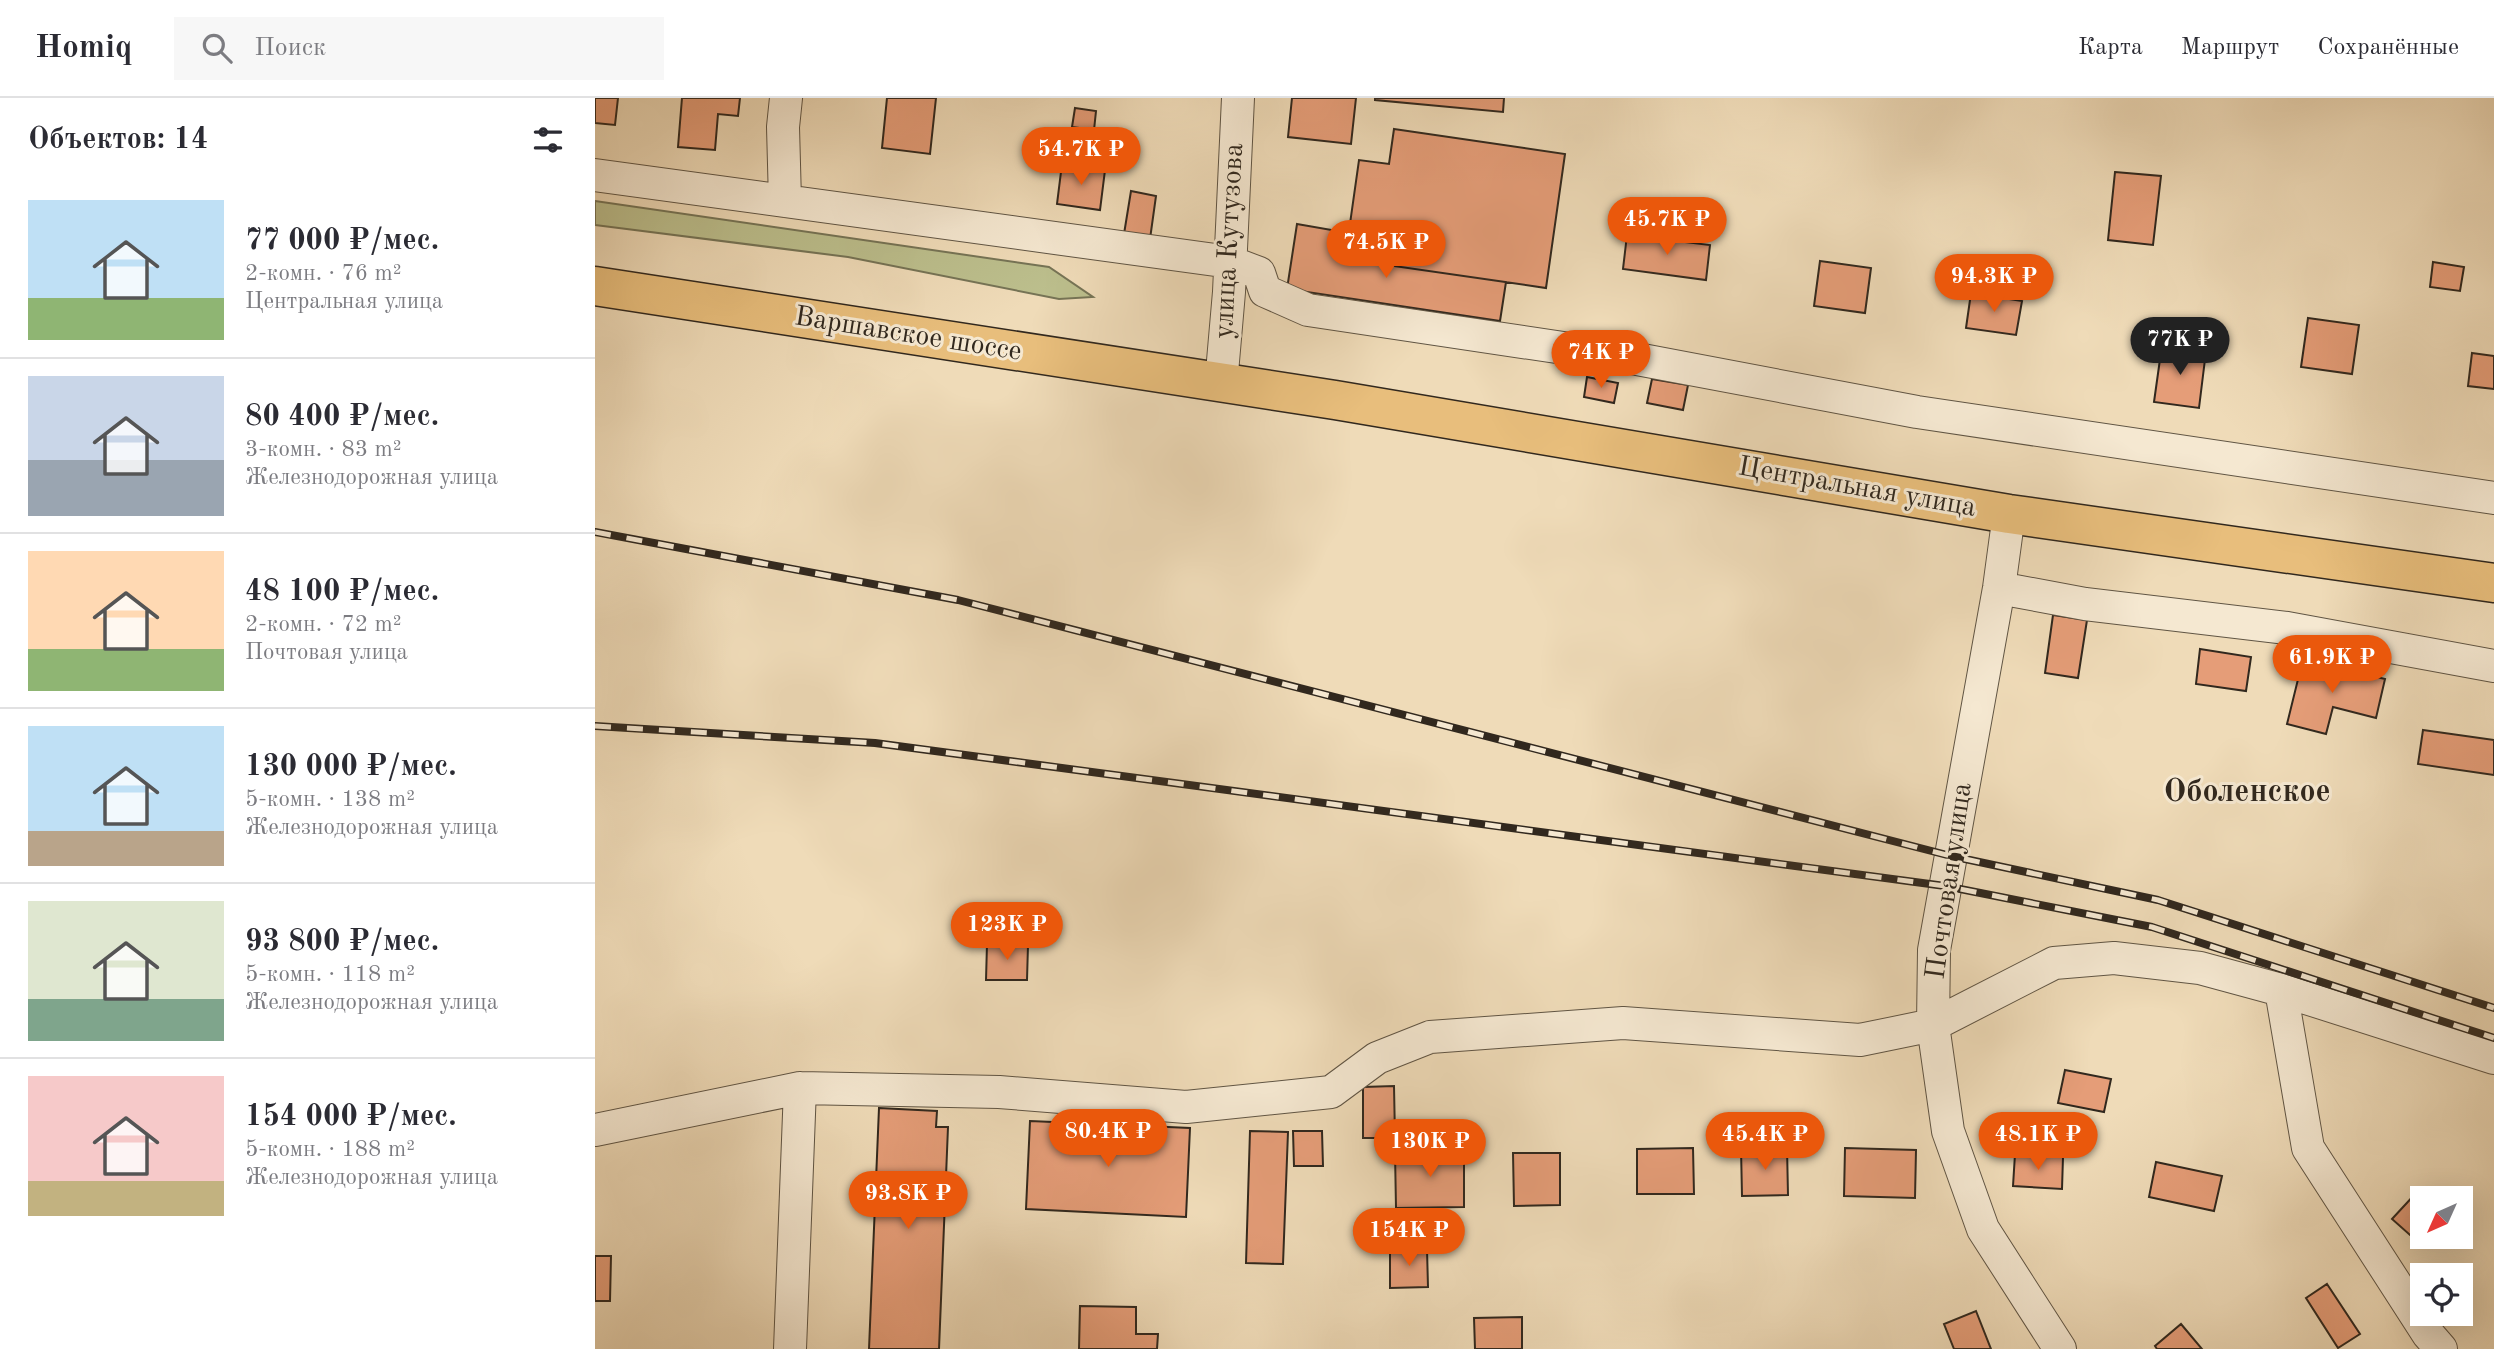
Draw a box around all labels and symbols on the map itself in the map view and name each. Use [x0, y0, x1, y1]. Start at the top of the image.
pin: 54.7K ₽ [1016, 127, 1146, 187]
street label: улица Кутузова [1211, 142, 1249, 340]
pin: 45.7K ₽ [1602, 198, 1732, 257]
pin: 74.5K ₽ [1321, 220, 1451, 280]
pin: 94.3K ₽ [1929, 254, 2059, 314]
street label: Варшавское шоссе [792, 303, 1024, 367]
pin: 77K ₽ [2131, 317, 2229, 377]
pin: 74K ₽ [1552, 330, 1650, 390]
street label: Центральная улица [1736, 453, 1978, 523]
pin: 61.9K ₽ [2267, 636, 2397, 695]
district label: Оболенское [2163, 777, 2331, 809]
street label: Почтовая улица [1922, 781, 1978, 981]
pin: 123K ₽ [950, 902, 1064, 962]
pin: 80.4K ₽ [1043, 1110, 1173, 1169]
pin: 45.4K ₽ [1700, 1112, 1830, 1172]
pin: 48.1K ₽ [1973, 1112, 2103, 1172]
pin: 130K ₽ [1373, 1119, 1487, 1179]
pin: 93.8K ₽ [843, 1172, 973, 1231]
north arrow [2410, 1186, 2473, 1250]
pin: 154K ₽ [1352, 1208, 1466, 1268]

